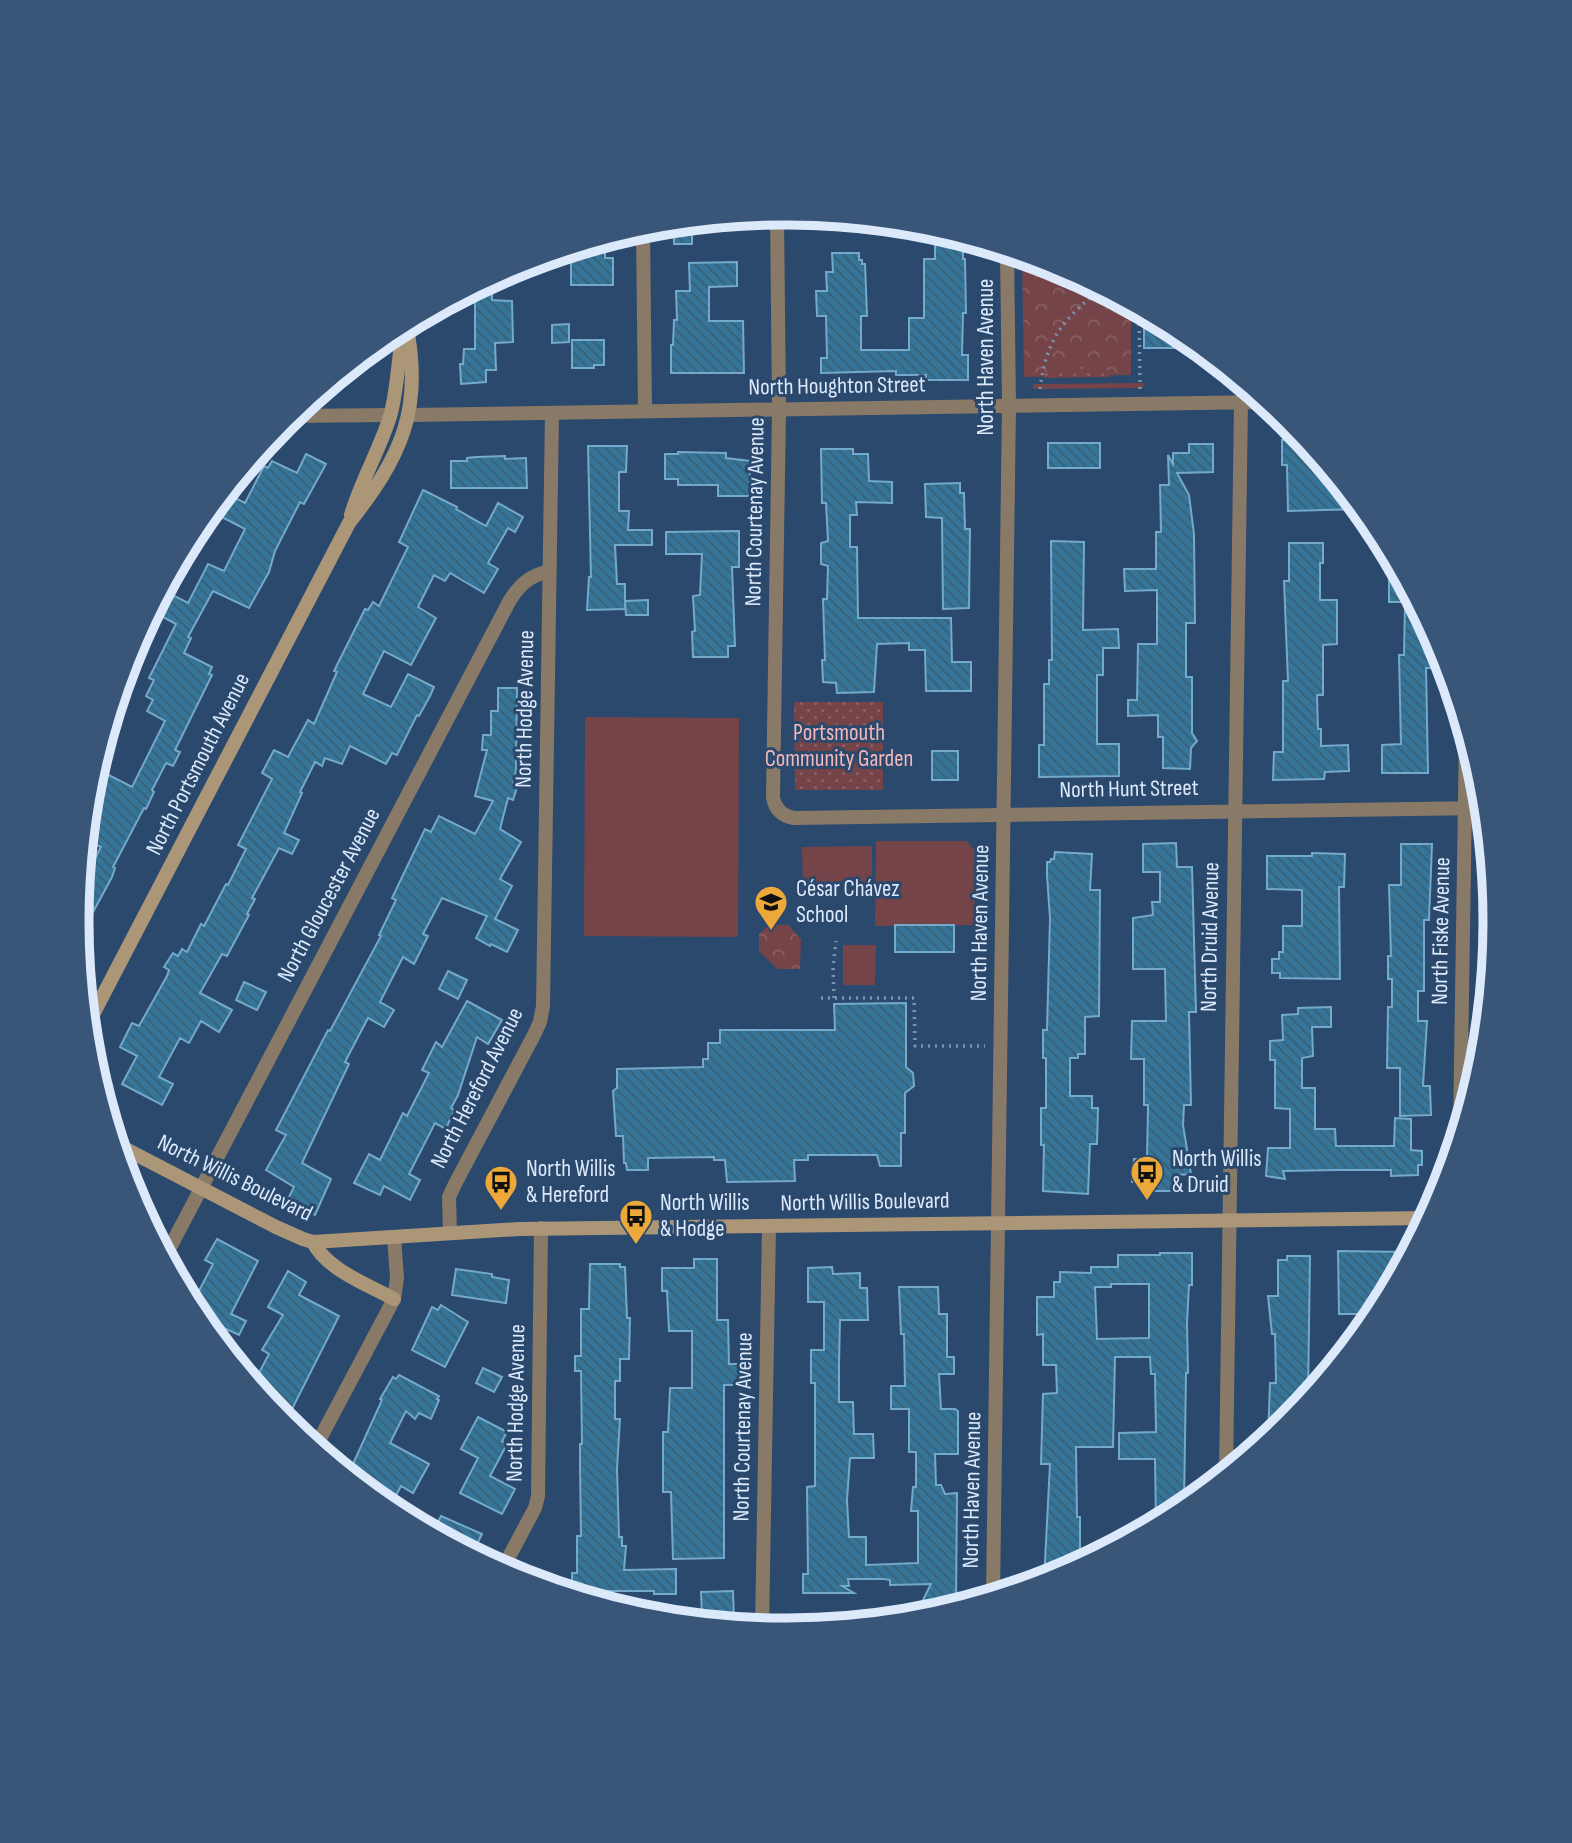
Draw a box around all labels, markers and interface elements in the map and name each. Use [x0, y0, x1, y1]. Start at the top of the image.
street label: North Haven Avenue [972, 279, 1000, 435]
street label: North Houghton Street [748, 370, 926, 402]
street label: North Courtenay Avenue [739, 417, 771, 607]
street label: North Hodge Avenue [510, 630, 540, 788]
street label: North Portsmouth Avenue [140, 668, 256, 860]
park label: Portsmouth Community Garden [765, 719, 913, 773]
street label: North Hunt Street [1059, 774, 1199, 804]
street label: North Gloucester Avenue [271, 803, 387, 987]
street label: North Haven Avenue [965, 844, 995, 1002]
street label: North Fiske Avenue [1426, 857, 1456, 1005]
street label: North Druid Avenue [1195, 862, 1225, 1012]
place label: César Chávez School [796, 875, 899, 929]
school or university icon: César Chávez School [752, 883, 790, 932]
street label: North Hereford Avenue [424, 1003, 530, 1173]
street label: North Willis Boulevard [153, 1128, 317, 1228]
place label: North Willis & Druid [1172, 1145, 1262, 1199]
bus stop icon: North Willis & Druid [1128, 1153, 1166, 1202]
place label: North Willis & Hereford [526, 1155, 616, 1209]
bus stop icon: North Willis & Hereford [482, 1163, 520, 1212]
street label: North Willis Boulevard [780, 1187, 950, 1217]
place label: North Willis & Hodge [660, 1189, 750, 1243]
bus stop icon: North Willis & Hodge [617, 1197, 655, 1246]
street label: North Hodge Avenue [501, 1324, 531, 1482]
street label: North Courtenay Avenue [727, 1332, 759, 1522]
street label: North Haven Avenue [957, 1411, 987, 1569]

